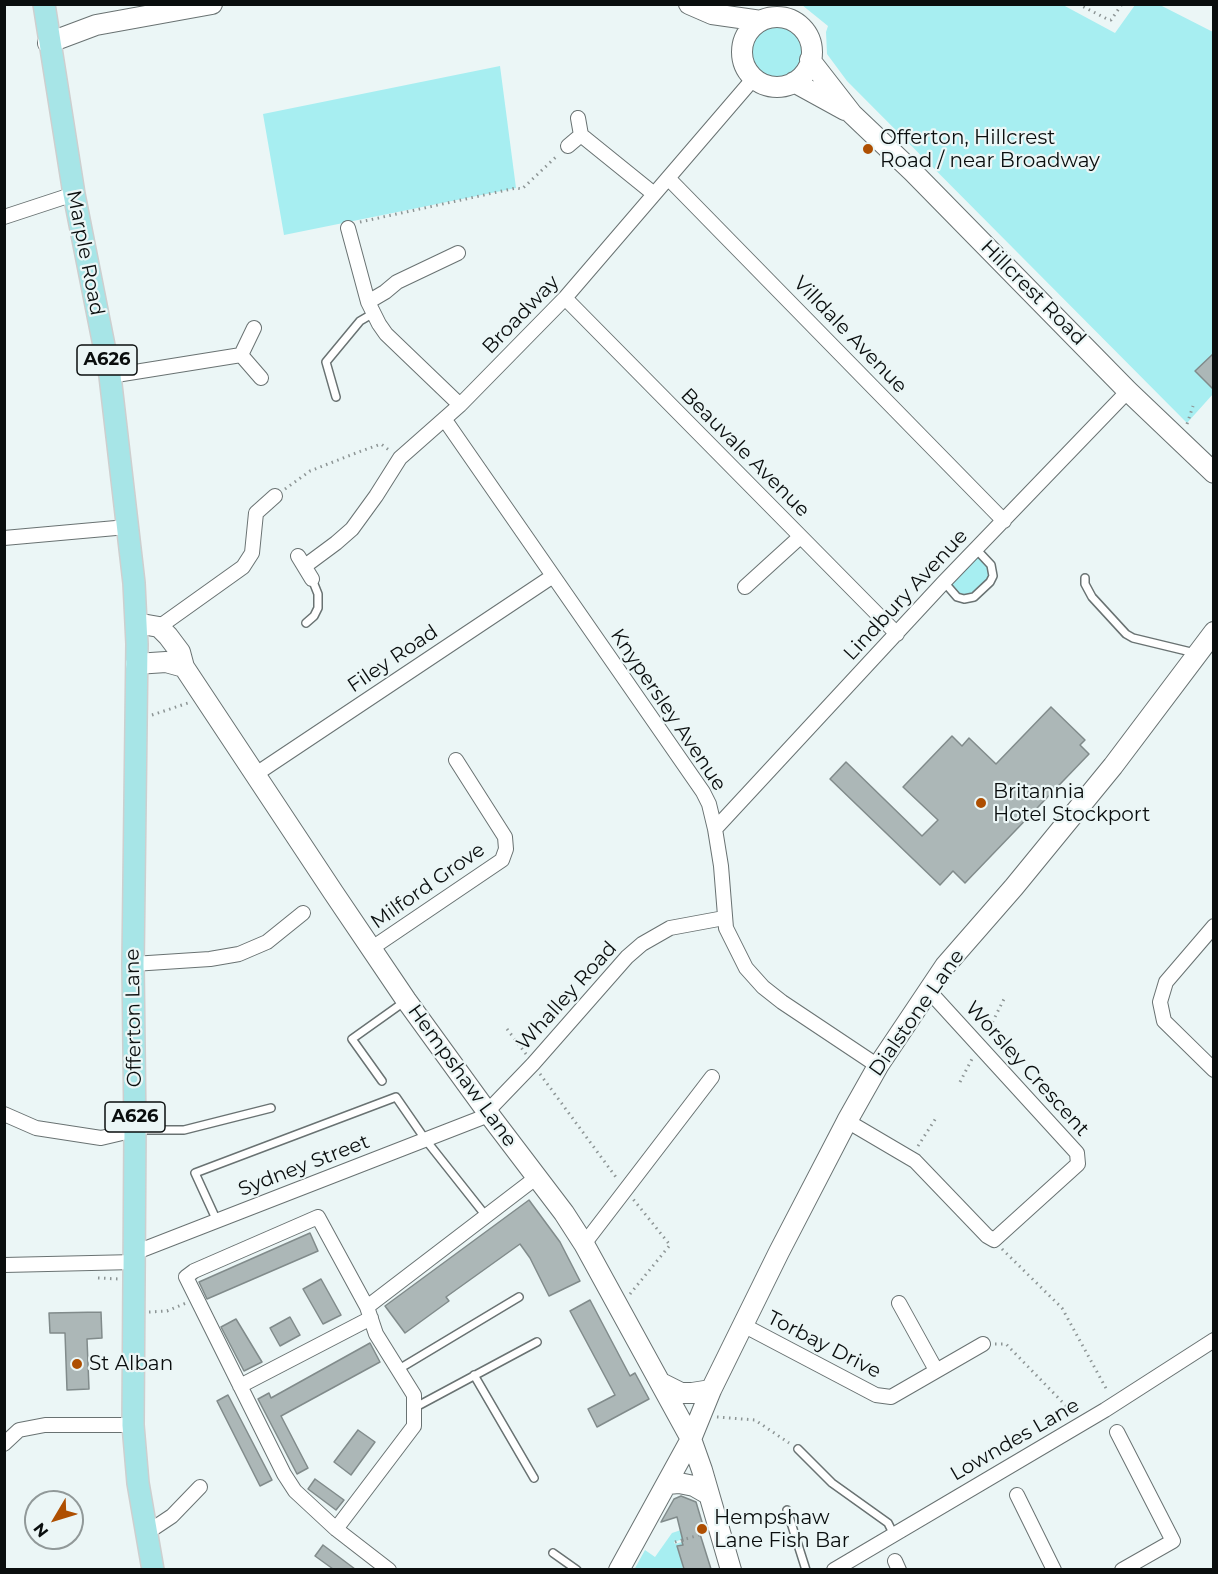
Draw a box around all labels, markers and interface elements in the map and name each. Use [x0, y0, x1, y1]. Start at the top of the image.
place label: Offerton, Hillcrest Road / near Broadway [880, 126, 1100, 173]
marker: Offerton, Hillcrest Road / near Broadway [861, 142, 875, 156]
street label: Marple Road [61, 188, 109, 318]
street label: Hillcrest Road [975, 235, 1091, 351]
street label: Broadway [478, 271, 564, 359]
street label: Villdale Avenue [788, 272, 912, 398]
road number: A626 [77, 345, 137, 375]
street label: Beauvale Avenue [676, 384, 814, 522]
street label: Lindbury Avenue [839, 524, 973, 666]
street label: Filey Road [343, 620, 443, 698]
street label: Knypersley Avenue [605, 624, 731, 796]
place label: Britannia Hotel Stockport [993, 780, 1150, 827]
marker: Britannia Hotel Stockport [974, 796, 988, 810]
street label: Milford Grove [366, 838, 490, 934]
street label: Whalley Road [512, 937, 622, 1055]
street label: Dialstone Lane [864, 945, 970, 1081]
street label: Offerton Lane [121, 948, 147, 1088]
street label: Worsley Crescent [960, 997, 1094, 1141]
street label: Hempshaw Lane [402, 1000, 522, 1152]
road number: A626 [105, 1102, 165, 1132]
street label: Sydney Street [235, 1130, 373, 1202]
street label: Torbay Drive [763, 1306, 885, 1384]
place label: St Alban [89, 1352, 173, 1376]
marker: St Alban [70, 1357, 84, 1371]
street label: Lowndes Lane [946, 1393, 1084, 1487]
north arrow [24, 1490, 84, 1550]
place label: Hempshaw Lane Fish Bar [714, 1506, 850, 1553]
text: N [30, 1519, 52, 1541]
marker: Hempshaw Lane Fish Bar [695, 1522, 709, 1536]

